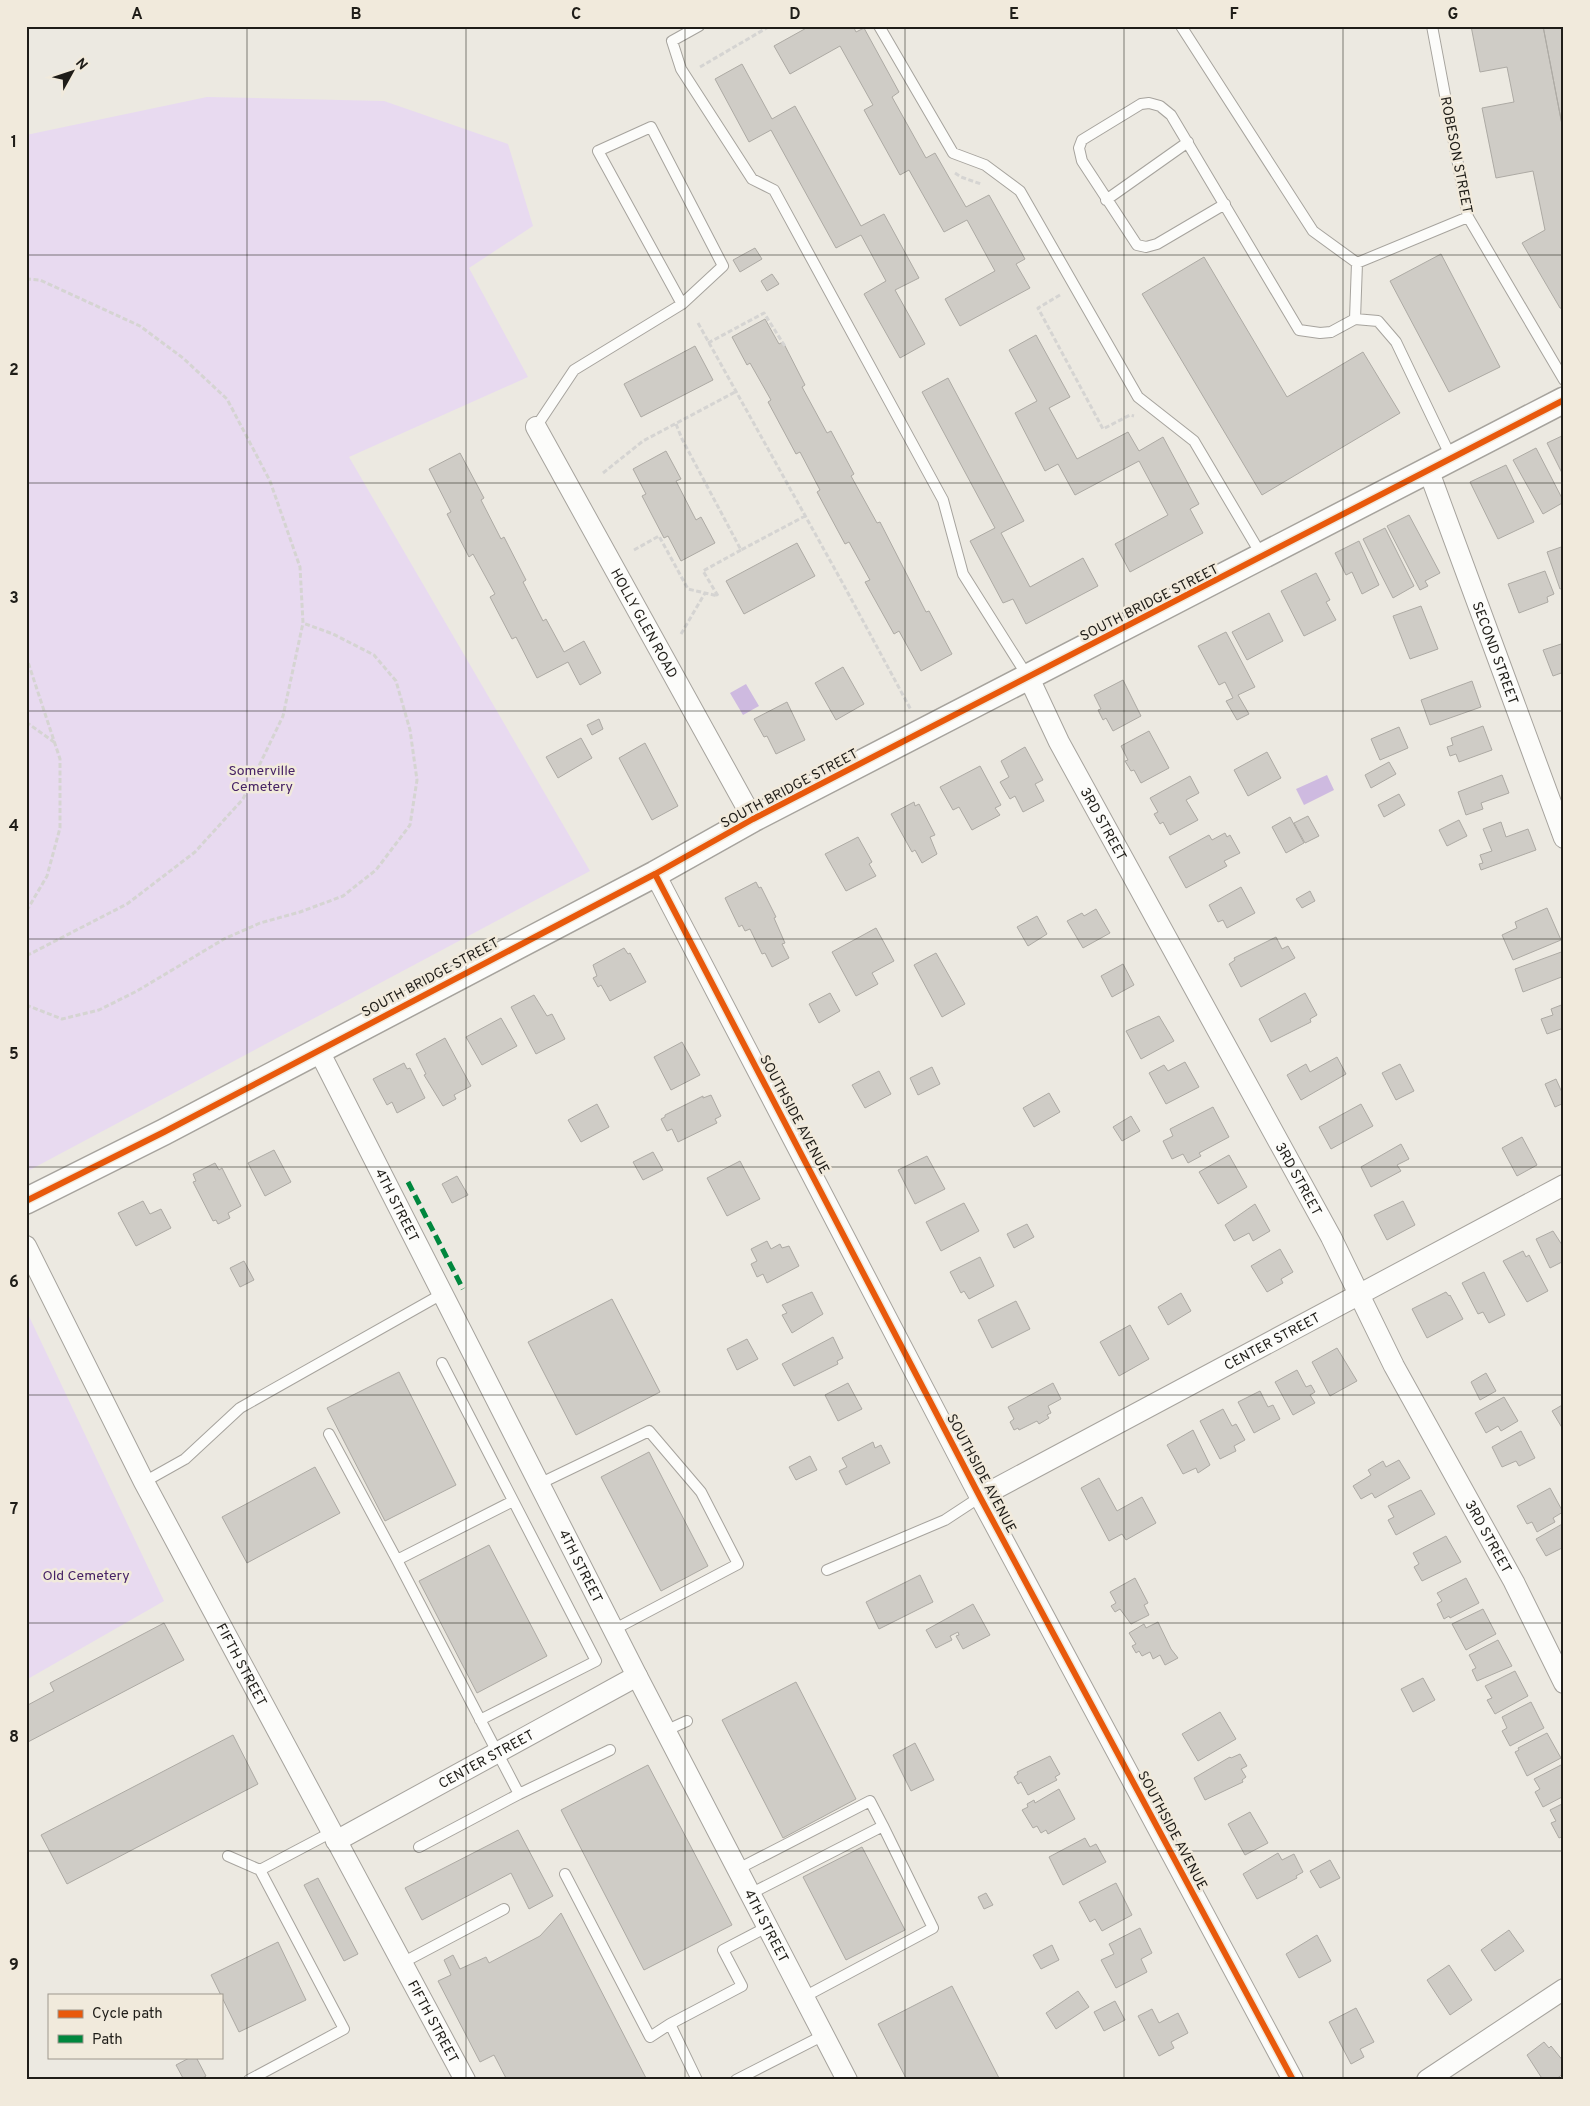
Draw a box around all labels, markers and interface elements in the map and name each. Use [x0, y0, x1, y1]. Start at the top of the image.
text: A [131, 5, 143, 25]
text: B [350, 5, 362, 25]
text: C [571, 5, 581, 25]
text: D [789, 5, 801, 25]
text: E [1009, 5, 1019, 25]
text: F [1229, 5, 1239, 25]
text: G [1448, 5, 1458, 25]
north arrow [48, 48, 98, 98]
text: N [71, 55, 91, 74]
street label: ROBESON STREET [1436, 95, 1475, 215]
text: 1 [11, 133, 17, 153]
text: 2 [9, 361, 19, 381]
street label: SOUTH BRIDGE STREET [1078, 561, 1222, 646]
street label: HOLLY GLEN ROAD [606, 566, 680, 682]
text: 3 [9, 589, 19, 609]
street label: SECOND STREET [1468, 600, 1521, 707]
street label: SOUTH BRIDGE STREET [718, 746, 861, 833]
park label: Somerville Cemetery [229, 763, 295, 796]
street label: 3RD STREET [1076, 785, 1130, 864]
text: 4 [9, 817, 19, 837]
street label: SOUTH BRIDGE STREET [359, 935, 502, 1022]
text: 5 [9, 1045, 19, 1065]
street label: SOUTHSIDE AVENUE [755, 1052, 832, 1177]
street label: 3RD STREET [1271, 1140, 1325, 1219]
street label: 4TH STREET [370, 1166, 422, 1245]
text: 6 [9, 1273, 19, 1293]
street label: CENTER STREET [1222, 1310, 1324, 1375]
street label: SOUTHSIDE AVENUE [942, 1411, 1019, 1536]
street label: 3RD STREET [1460, 1498, 1514, 1577]
text: 7 [10, 1500, 18, 1520]
street label: 4TH STREET [554, 1527, 605, 1606]
park label: Old Cemetery [42, 1568, 130, 1585]
street label: FIFTH STREET [212, 1621, 270, 1710]
street label: CENTER STREET [436, 1727, 537, 1793]
text: 8 [9, 1728, 19, 1748]
street label: SOUTHSIDE AVENUE [1133, 1768, 1210, 1893]
street label: 4TH STREET [740, 1887, 791, 1966]
text: 9 [9, 1956, 19, 1976]
street label: FIFTH STREET [403, 1978, 461, 2066]
legend [48, 1994, 222, 2058]
text: Cycle path [92, 2005, 163, 2024]
text: Path [92, 2031, 123, 2050]

